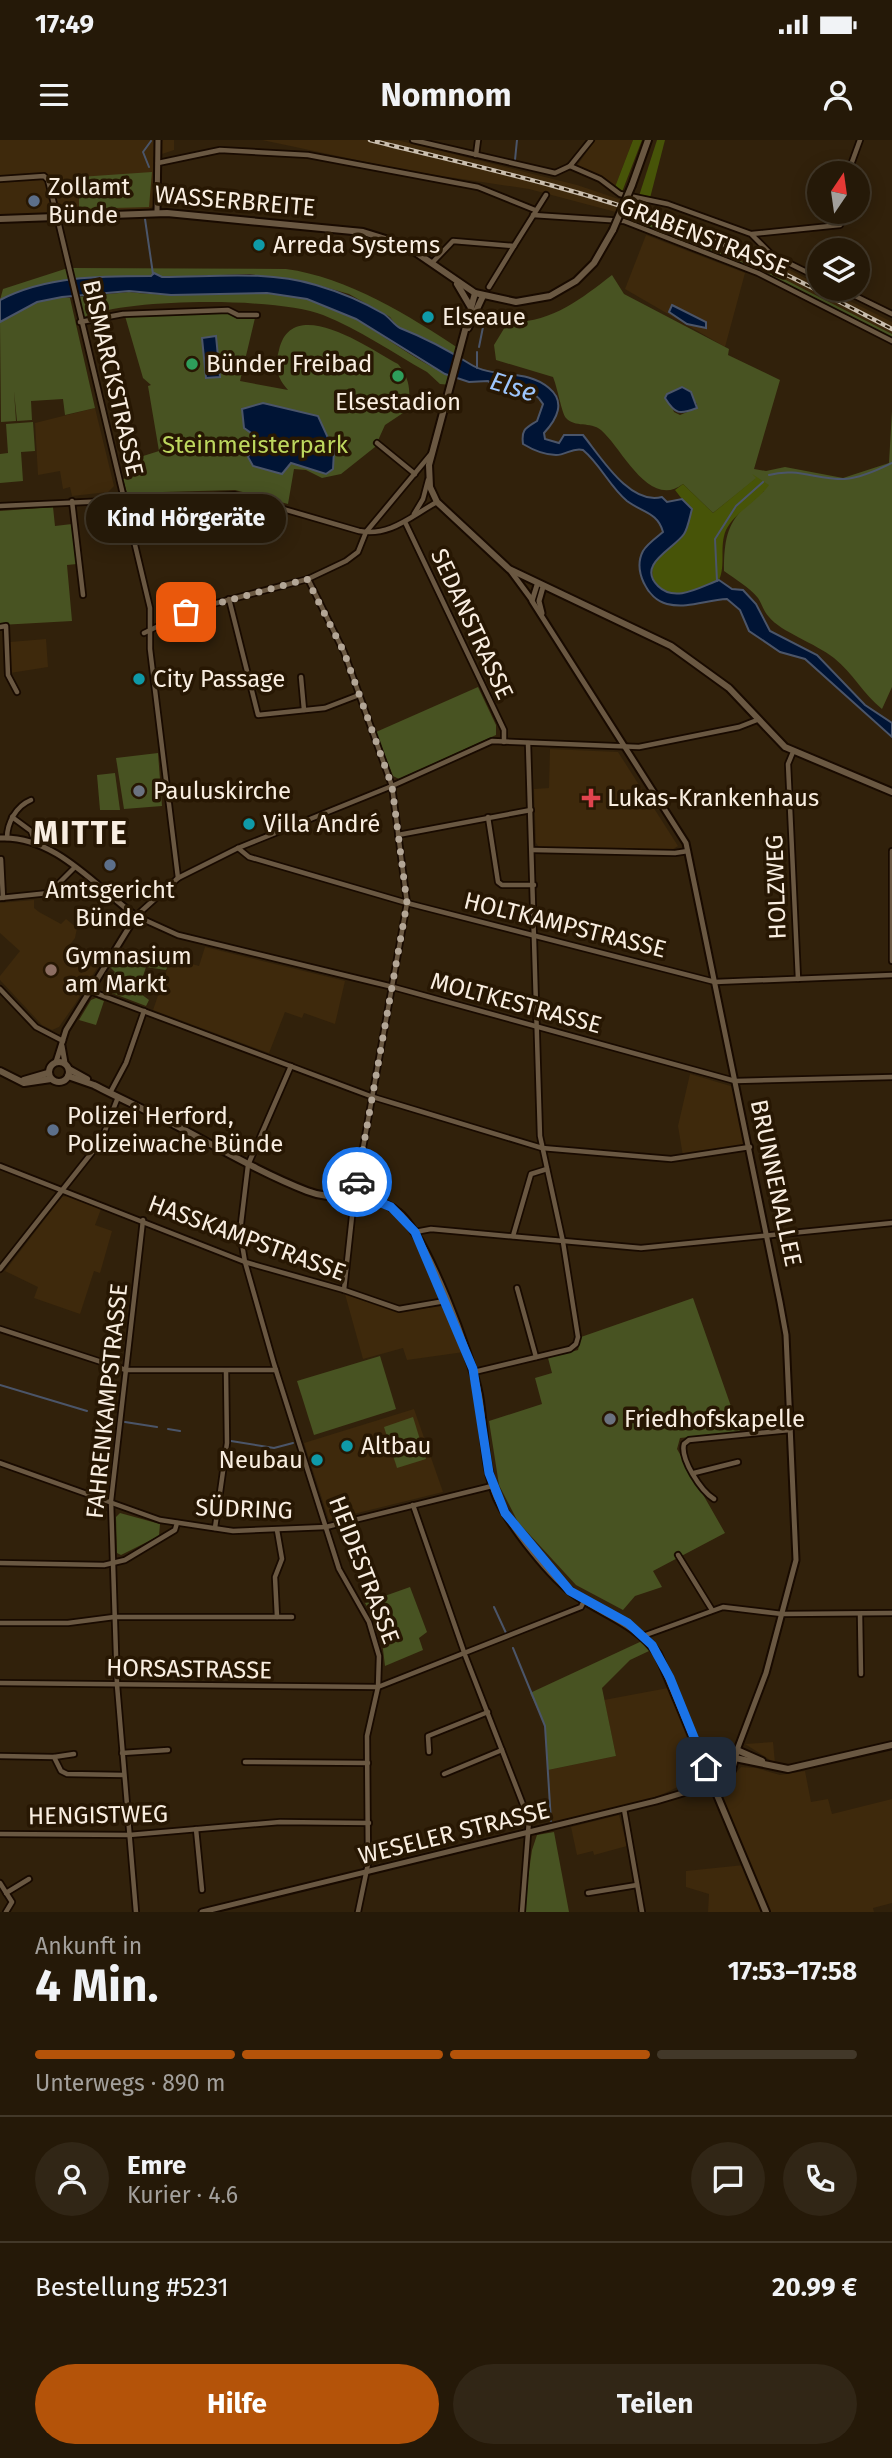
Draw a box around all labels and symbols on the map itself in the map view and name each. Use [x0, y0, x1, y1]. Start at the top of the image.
north arrow [807, 161, 870, 224]
place label: Zollamt Bünde [48, 173, 131, 229]
street label: WASSERBREITE [154, 180, 316, 222]
street label: GRABENSTRASSE [615, 192, 793, 282]
marker: Zollamt Bünde [26, 193, 42, 209]
place label: Arreda Systems [273, 231, 440, 259]
marker: Arreda Systems [251, 237, 267, 253]
street label: BISMARCKSTRASSE [77, 277, 149, 479]
place label: Elseaue [442, 303, 526, 331]
marker: Elseaue [420, 309, 436, 325]
place label: Bünder Freibad [206, 350, 372, 378]
marker: Bünder Freibad [184, 356, 200, 372]
water label: Else [486, 365, 540, 409]
marker: Elsestadion [390, 368, 406, 384]
place label: Elsestadion [335, 388, 461, 416]
park label: Steinmeisterpark [162, 431, 349, 459]
callout: Kind Hörgeräte [86, 493, 286, 542]
street label: SEDANSTRASSE [425, 544, 519, 704]
pin [156, 582, 216, 642]
place label: City Passage [153, 665, 285, 693]
marker: City Passage [131, 671, 147, 687]
place label: Pauluskirche [153, 777, 291, 805]
marker: Pauluskirche [131, 783, 147, 799]
place label: Lukas-Krankenhaus [607, 784, 819, 812]
marker: Lukas-Krankenhaus [581, 788, 601, 808]
place label: Villa André [263, 810, 380, 838]
district label: MITTE [33, 814, 129, 852]
marker: Villa André [241, 816, 257, 832]
street label: HOLZWEG [760, 834, 792, 940]
marker: Amtsgericht Bünde [102, 857, 118, 873]
place label: Amtsgericht Bünde [45, 876, 175, 932]
street label: HOLTKAMPSTRASSE [461, 886, 669, 964]
place label: Gymnasium am Markt [65, 942, 192, 998]
marker: Gymnasium am Markt [43, 962, 59, 978]
street label: MOLTKESTRASSE [427, 967, 605, 1039]
street label: BRUNNENALLEE [745, 1097, 807, 1269]
place label: Polizei Herford, Polizeiwache Bünde [67, 1102, 283, 1158]
marker: Polizei Herford, Polizeiwache Bünde [45, 1122, 61, 1138]
courier [322, 1147, 392, 1217]
street label: HASSKAMPSTRASSE [145, 1189, 349, 1287]
street label: FAHRENKAMPSTRASSE [81, 1282, 133, 1520]
place label: Friedhofskapelle [624, 1405, 805, 1433]
marker: Friedhofskapelle [602, 1411, 618, 1427]
place label: Altbau [361, 1432, 432, 1460]
marker: Altbau [339, 1438, 355, 1454]
place label: Neubau [219, 1446, 303, 1474]
marker: Neubau [309, 1452, 325, 1468]
street label: HEIDESTRASSE [323, 1492, 405, 1648]
street label: SÜDRING [195, 1493, 293, 1525]
street label: HORSASTRASSE [106, 1654, 272, 1684]
pin [676, 1737, 736, 1797]
street label: WESELER STRASSE [356, 1796, 552, 1870]
street label: HENGISTWEG [28, 1800, 168, 1830]

